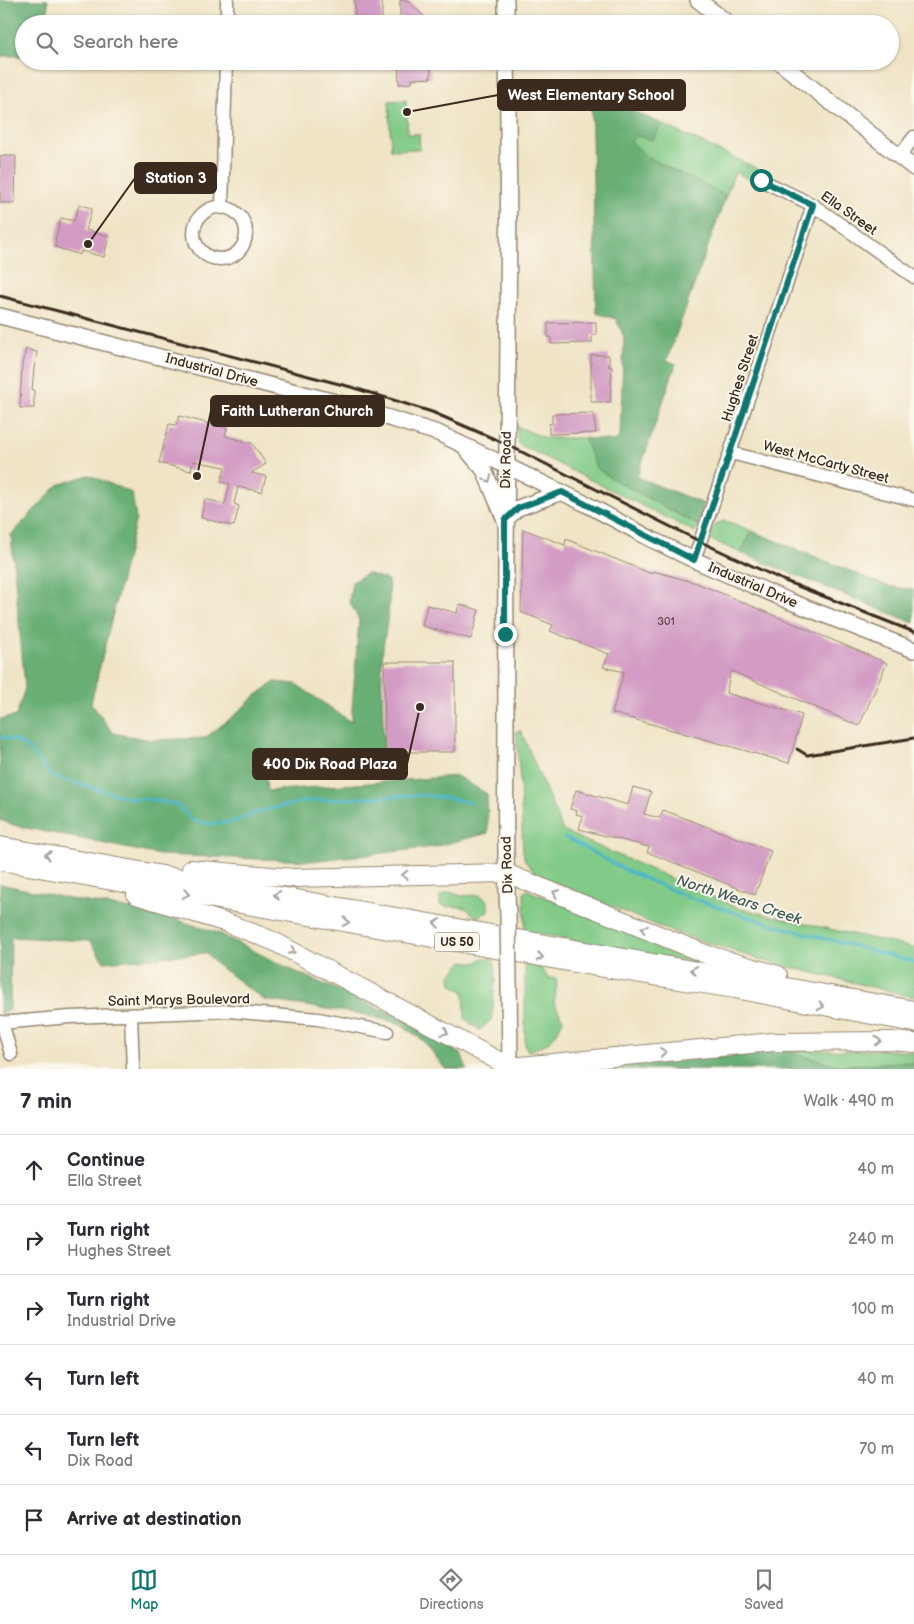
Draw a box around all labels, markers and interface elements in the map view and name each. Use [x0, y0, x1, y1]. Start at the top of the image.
search box [15, 15, 899, 70]
icon: search [33, 29, 61, 57]
text: Search here [73, 31, 178, 54]
callout: West Elementary School [498, 80, 685, 110]
text: West Elementary School [508, 86, 674, 105]
callout: Station 3 [135, 163, 216, 193]
text: Station 3 [146, 169, 207, 188]
route start [750, 169, 773, 192]
street label: Ella Street [817, 187, 881, 239]
street label: Hughes Street [718, 331, 762, 424]
street label: Industrial Drive [164, 349, 260, 391]
callout: Faith Lutheran Church [211, 396, 384, 426]
text: Faith Lutheran Church [221, 402, 373, 421]
street label: Dix Road [497, 431, 515, 489]
street label: West McCarty Street [761, 437, 891, 487]
one-way arrow [482, 475, 492, 483]
street label: Industrial Drive [706, 559, 800, 611]
house number: 301 [657, 615, 675, 628]
route end [494, 623, 517, 646]
callout: 400 Dix Road Plaza [253, 749, 407, 779]
text: 400 Dix Road Plaza [263, 755, 397, 774]
street label: Dix Road [497, 836, 517, 894]
one-way arrow [44, 850, 53, 860]
one-way arrow [400, 870, 408, 881]
water label: North Wears Creek [674, 871, 804, 929]
one-way arrow [181, 888, 190, 899]
one-way arrow [552, 889, 560, 899]
one-way arrow [273, 891, 282, 901]
one-way arrow [341, 917, 350, 927]
one-way arrow [433, 919, 442, 929]
one-way arrow [640, 925, 649, 935]
road number: US 50 [434, 932, 480, 952]
one-way arrow [286, 945, 295, 955]
one-way arrow [536, 951, 545, 961]
one-way arrow [689, 965, 698, 975]
street label: Saint Marys Boulevard [108, 990, 250, 1010]
one-way arrow [817, 1000, 825, 1010]
one-way arrow [439, 1025, 448, 1035]
one-way arrow [874, 1036, 882, 1046]
one-way arrow [660, 1047, 668, 1058]
text: 7 min [20, 1089, 72, 1114]
text: Walk · 490 m [803, 1092, 894, 1111]
text: Continue [67, 1149, 145, 1172]
icon: ahead [20, 1156, 48, 1184]
text: 40 m [857, 1160, 894, 1179]
text: Ella Street [67, 1172, 142, 1191]
text: Turn right [67, 1219, 150, 1242]
icon: right [20, 1226, 48, 1254]
text: 240 m [848, 1230, 894, 1249]
text: Hughes Street [67, 1242, 171, 1261]
text: Turn right [67, 1289, 150, 1312]
icon: right [20, 1296, 48, 1324]
text: 100 m [851, 1300, 894, 1319]
text: Industrial Drive [67, 1312, 176, 1331]
icon: left [20, 1366, 48, 1394]
text: Turn left [67, 1368, 139, 1391]
text: 40 m [857, 1370, 894, 1389]
text: Turn left [67, 1429, 139, 1452]
icon: left [20, 1436, 48, 1464]
text: 70 m [859, 1440, 894, 1459]
text: Dix Road [67, 1452, 133, 1471]
icon: arrive [20, 1506, 48, 1534]
text: Arrive at destination [67, 1508, 242, 1531]
tab: Map [130, 1566, 159, 1613]
tab: Directions [419, 1566, 484, 1613]
tab: Saved [744, 1566, 784, 1613]

